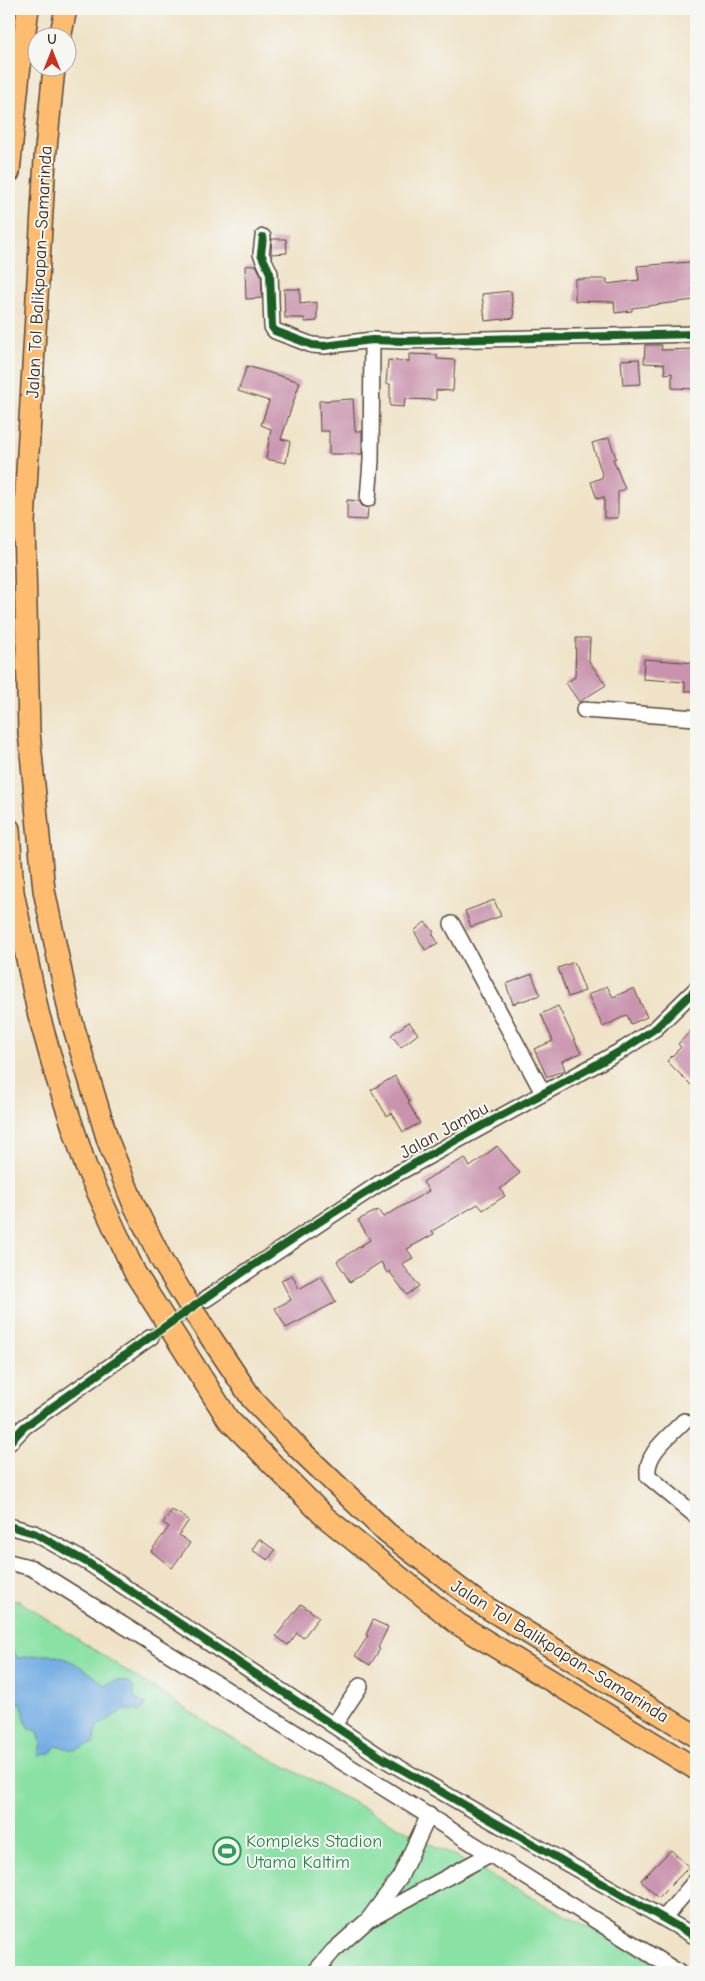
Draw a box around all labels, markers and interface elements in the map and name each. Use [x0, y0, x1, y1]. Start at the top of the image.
north arrow [28, 28, 78, 78]
text: U [47, 31, 57, 48]
street label: Jalan Tol Balikpapan–Samarinda [22, 145, 57, 399]
street label: Jalan Jambu [396, 1098, 492, 1163]
street label: Jalan Tol Balikpapan–Samarinda [447, 1575, 673, 1727]
place label: Kompleks Stadion Utama Kaltim [246, 1831, 382, 1873]
sports icon: Kompleks Stadion Utama Kaltim [212, 1836, 242, 1866]

